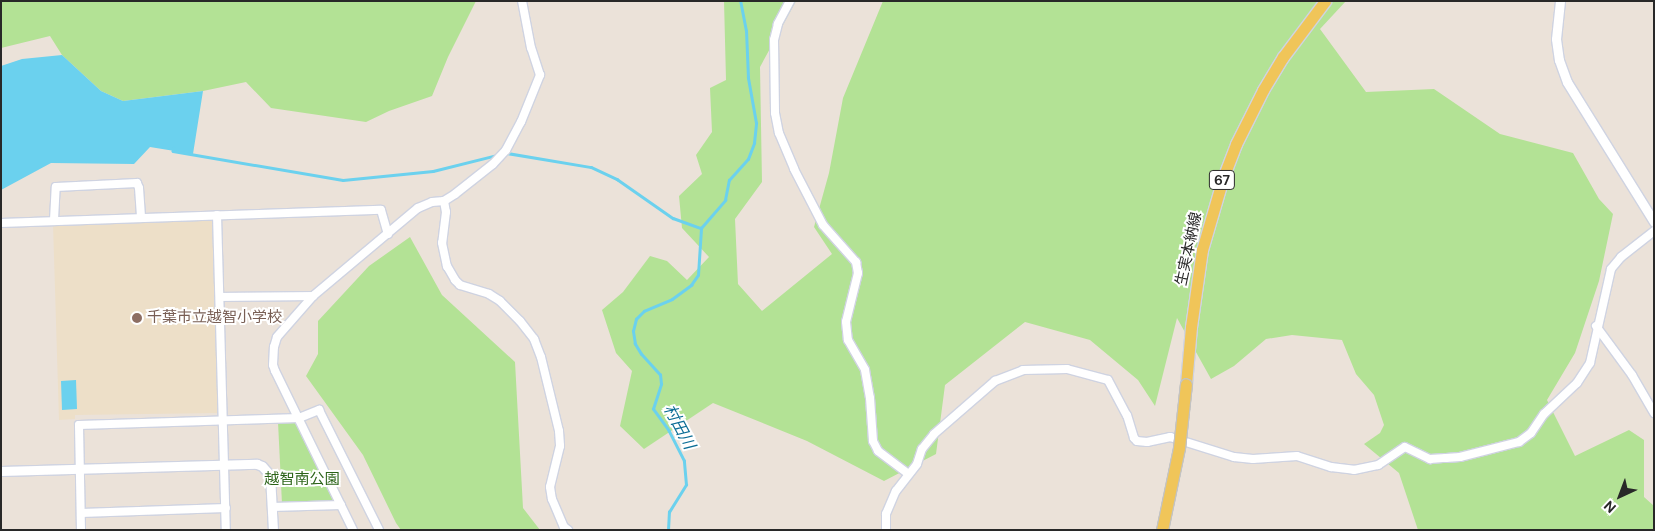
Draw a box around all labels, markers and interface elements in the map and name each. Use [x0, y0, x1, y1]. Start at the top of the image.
road number: 67 [1208, 168, 1236, 192]
street label: 生実本納線 [1172, 210, 1206, 288]
place label: 千葉市立越智小学校 [147, 309, 282, 327]
marker: 千葉市立越智小学校 [131, 312, 143, 324]
water label: 村田川 [659, 401, 699, 453]
park label: 越智南公園 [265, 471, 339, 489]
north arrow [1595, 471, 1645, 521]
text: N [1600, 497, 1620, 517]

